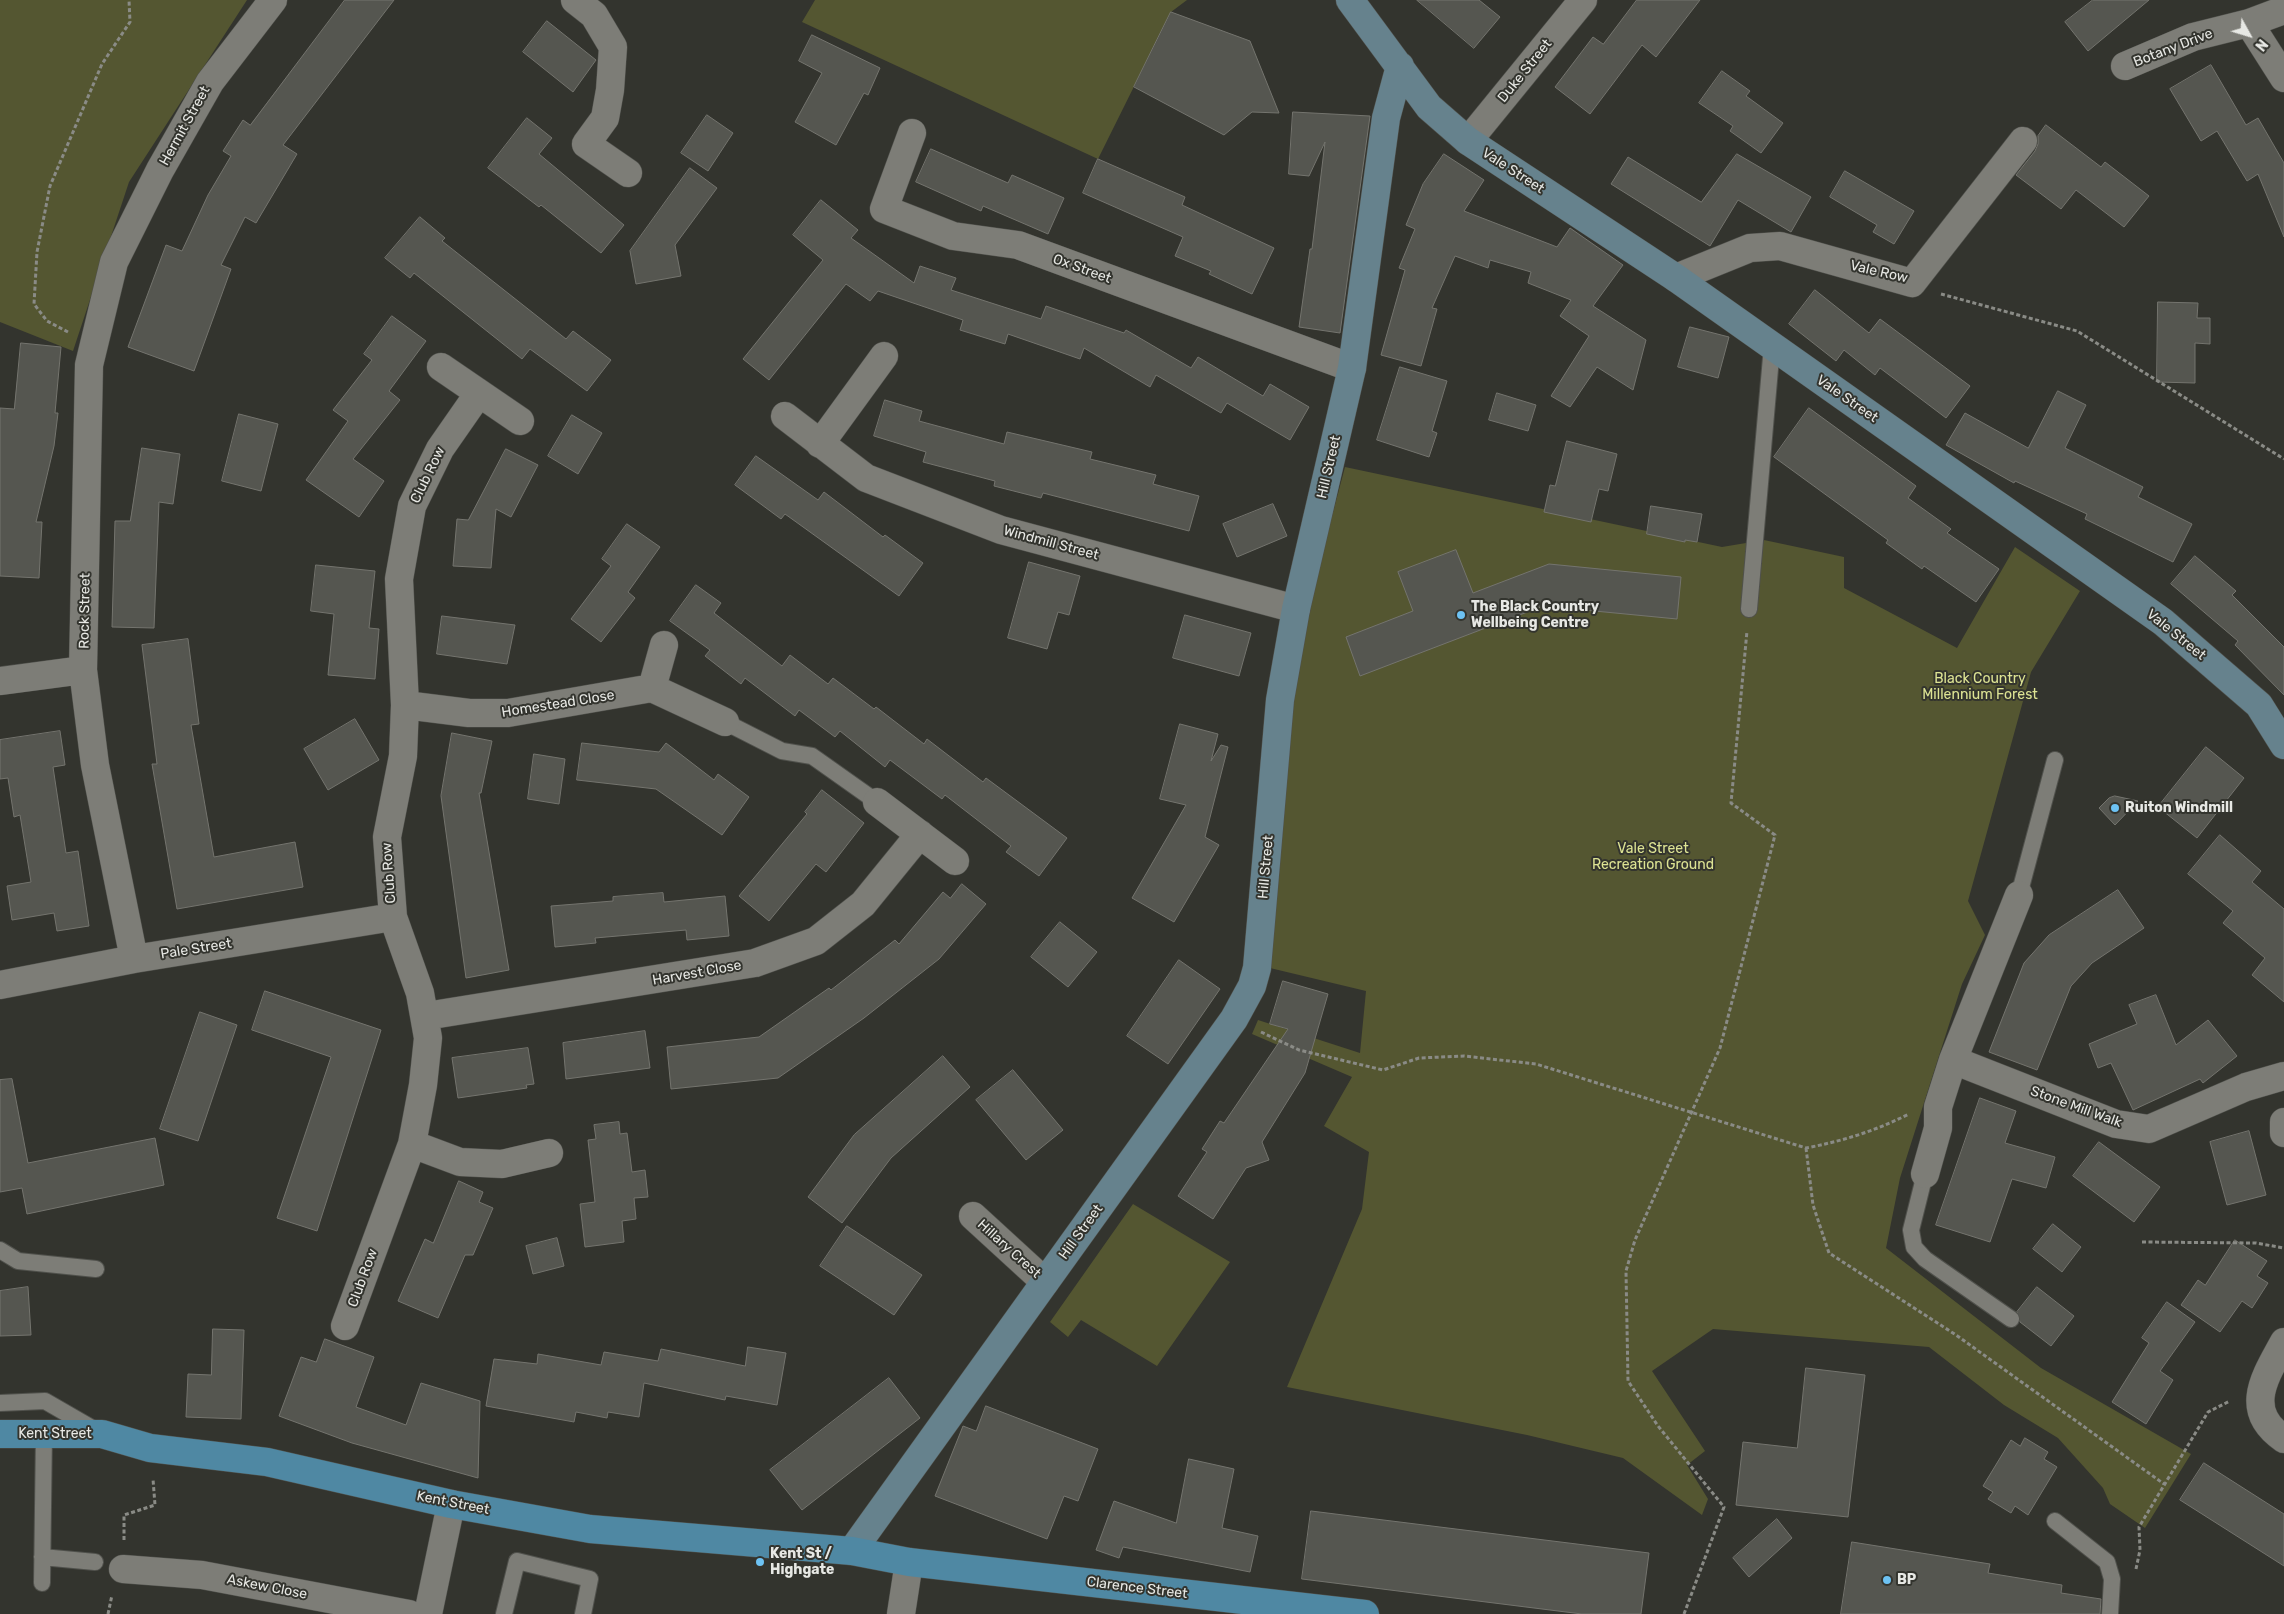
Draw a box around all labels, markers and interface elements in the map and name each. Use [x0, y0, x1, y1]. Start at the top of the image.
north arrow [2224, 10, 2274, 60]
street label: Botany Drive [2131, 25, 2215, 71]
text: N [2251, 35, 2271, 54]
street label: Duke Street [1494, 36, 1556, 106]
street label: Hermit Street [156, 83, 214, 169]
street label: Vale Street [1479, 145, 1547, 197]
street label: Ox Street [1051, 251, 1113, 287]
street label: Vale Row [1848, 257, 1910, 287]
street label: Vale Street [1813, 372, 1881, 426]
street label: Hill Street [1314, 434, 1344, 500]
street label: Club Row [407, 444, 449, 506]
street label: Windmill Street [1002, 522, 1100, 564]
street label: Rock Street [76, 573, 94, 649]
place label: The Black Country Wellbeing Centre [1471, 599, 1599, 632]
street label: Vale Street [2143, 606, 2209, 664]
marker: The Black Country Wellbeing Centre [1455, 609, 1467, 621]
park label: Black Country Millennium Forest [1922, 671, 2038, 704]
street label: Homestead Close [500, 687, 616, 721]
place label: Ruiton Windmill [2125, 800, 2233, 816]
marker: Ruiton Windmill [2109, 802, 2121, 814]
street label: Hill Street [1255, 834, 1277, 900]
park label: Vale Street Recreation Ground [1592, 841, 1714, 874]
street label: Club Row [378, 842, 400, 904]
street label: Pale Street [159, 935, 233, 963]
street label: Harvest Close [651, 957, 743, 989]
street label: Stone Mill Walk [2028, 1083, 2124, 1131]
street label: Hill Street [1055, 1201, 1107, 1263]
street label: Hillary Crest [974, 1216, 1044, 1282]
street label: Club Row [345, 1246, 381, 1310]
street label: Kent Street [18, 1426, 92, 1442]
street label: Kent Street [415, 1488, 491, 1518]
place label: Kent St / Highgate [770, 1546, 834, 1578]
marker: Kent St / Highgate [754, 1556, 766, 1568]
street label: Askew Close [225, 1571, 309, 1603]
place label: BP [1897, 1572, 1916, 1588]
street label: Clarence Street [1086, 1573, 1188, 1603]
marker: BP [1881, 1574, 1893, 1586]

